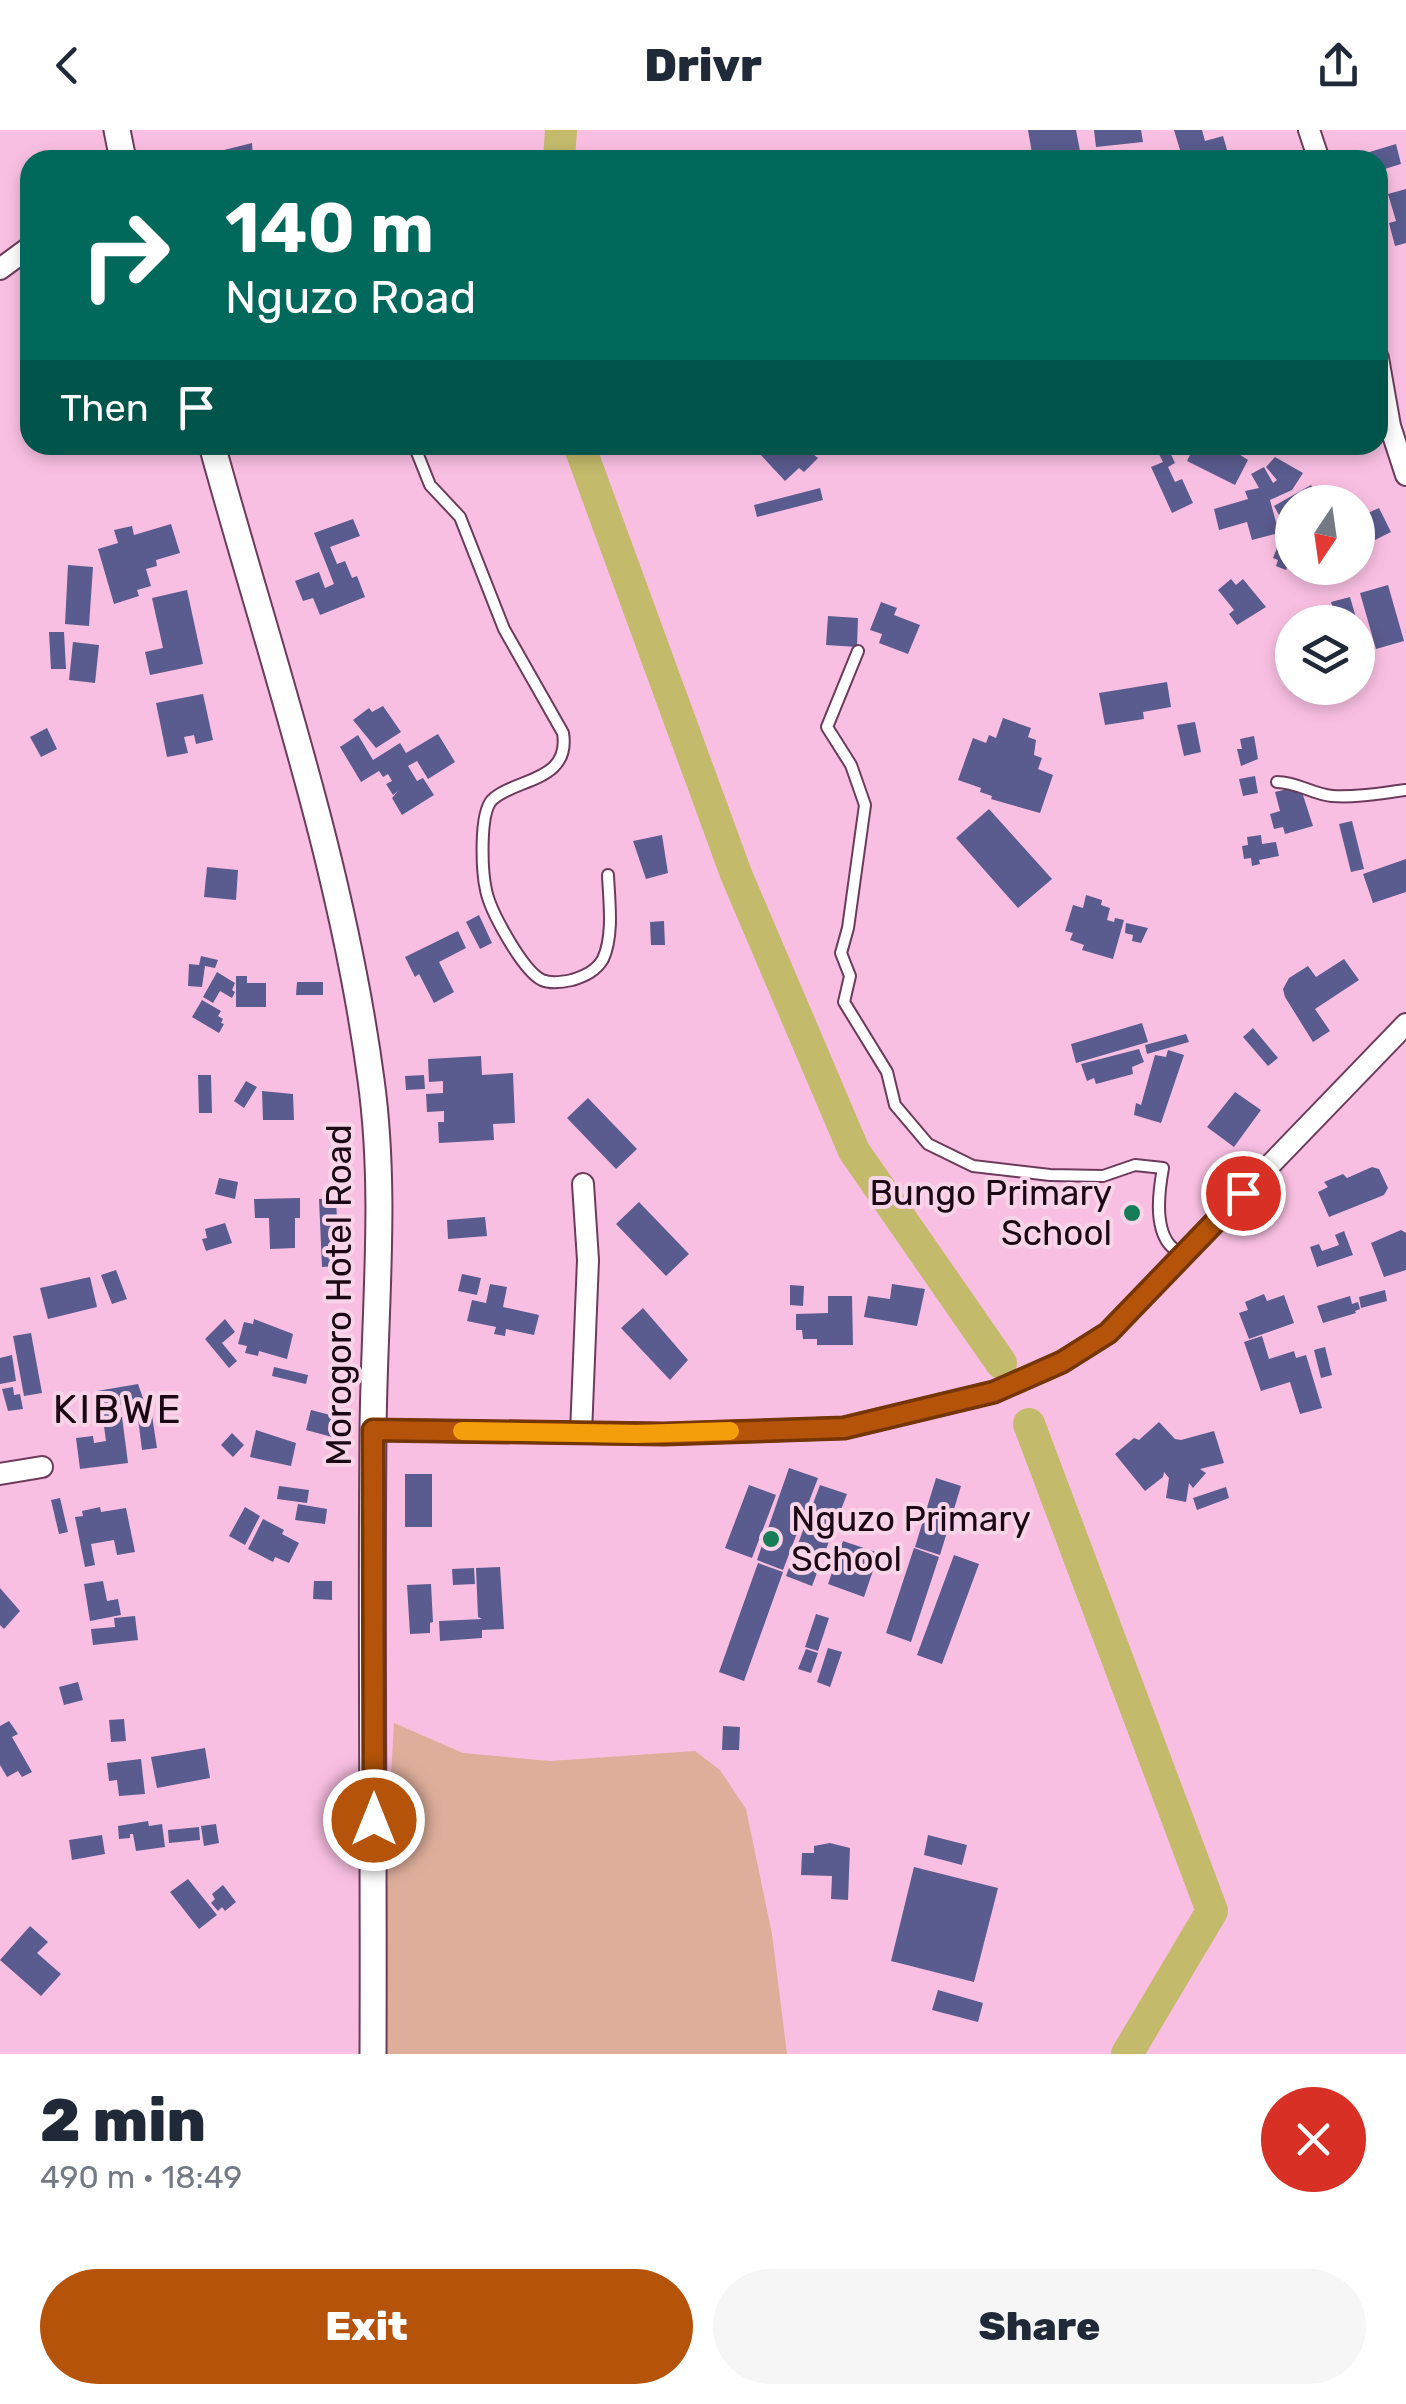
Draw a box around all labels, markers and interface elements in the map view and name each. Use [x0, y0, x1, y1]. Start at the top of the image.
icon: back [40, 38, 95, 93]
icon: share [1311, 38, 1366, 93]
text: Drivr [644, 39, 762, 92]
text: 140 m [225, 187, 434, 270]
icon: right [60, 190, 190, 320]
text: Nguzo Road [225, 271, 476, 324]
icon: arrive [169, 380, 224, 435]
text: Then [60, 385, 149, 431]
north arrow [1275, 485, 1375, 585]
map controls [1275, 485, 1375, 705]
button: layers [1275, 605, 1375, 705]
street label: Morogoro Hotel Road [318, 1124, 360, 1466]
pin [1201, 1151, 1286, 1236]
icon: arrive [1216, 1166, 1271, 1221]
place label: Bungo Primary School [869, 1172, 1112, 1254]
marker: Bungo Primary School [1121, 1202, 1143, 1224]
district label: KIBWE [53, 1386, 183, 1433]
place label: Nguzo Primary School [791, 1498, 1031, 1580]
marker: Nguzo Primary School [760, 1528, 782, 1550]
position arrow [322, 1768, 426, 1872]
text: 2 min [40, 2085, 206, 2156]
button: close [1261, 2087, 1366, 2192]
text: 490 m · 18:49 [40, 2158, 242, 2196]
button: Exit [40, 2269, 693, 2384]
button: Share [713, 2269, 1366, 2384]

